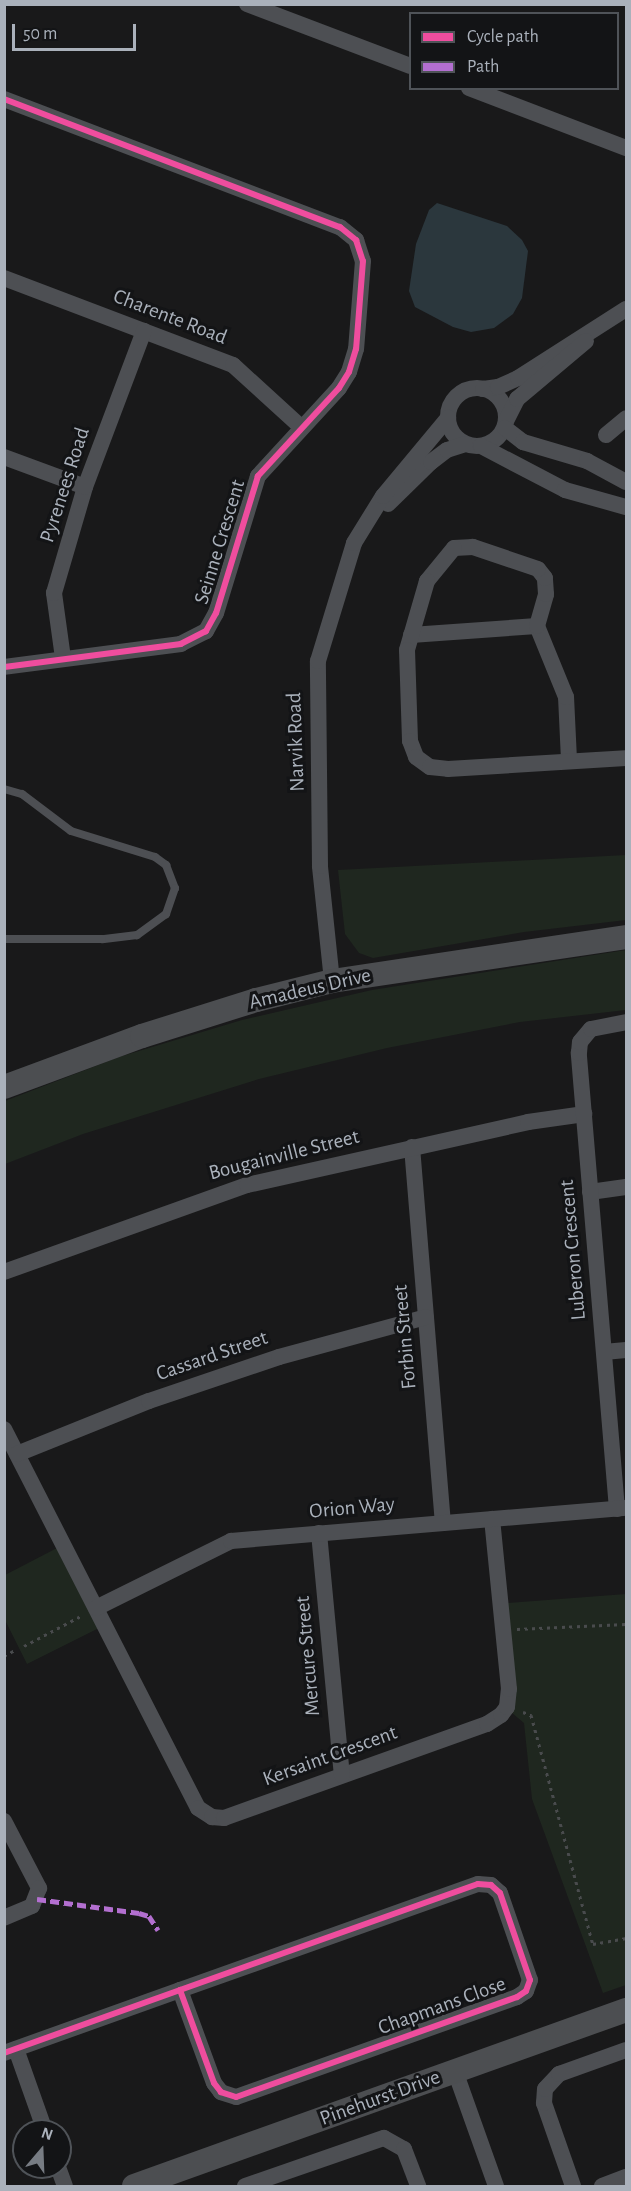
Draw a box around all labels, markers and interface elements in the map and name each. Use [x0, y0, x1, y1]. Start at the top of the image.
scale bar [15, 12, 140, 50]
legend [409, 12, 619, 90]
text: 50 m [23, 25, 57, 43]
text: Cycle path [467, 28, 539, 46]
text: Path [467, 58, 499, 76]
street label: Charente Road [110, 284, 230, 350]
street label: Pyrenees Road [35, 424, 95, 546]
street label: Seinne Crescent [189, 477, 251, 607]
street label: Narvik Road [282, 692, 310, 792]
street label: Amadeus Drive [246, 963, 374, 1015]
street label: Bougainville Street [206, 1124, 362, 1186]
street label: Luberon Crescent [554, 1179, 592, 1321]
street label: Forbin Street [388, 1284, 422, 1390]
street label: Cassard Street [153, 1325, 271, 1387]
street label: Orion Way [308, 1492, 396, 1524]
street label: Mercure Street [290, 1595, 326, 1717]
street label: Kersaint Crescent [259, 1720, 401, 1792]
street label: Chapmans Close [375, 1971, 509, 2041]
street label: Pinehurst Drive [316, 2065, 444, 2131]
north arrow [12, 2119, 72, 2179]
text: N [39, 2124, 55, 2143]

